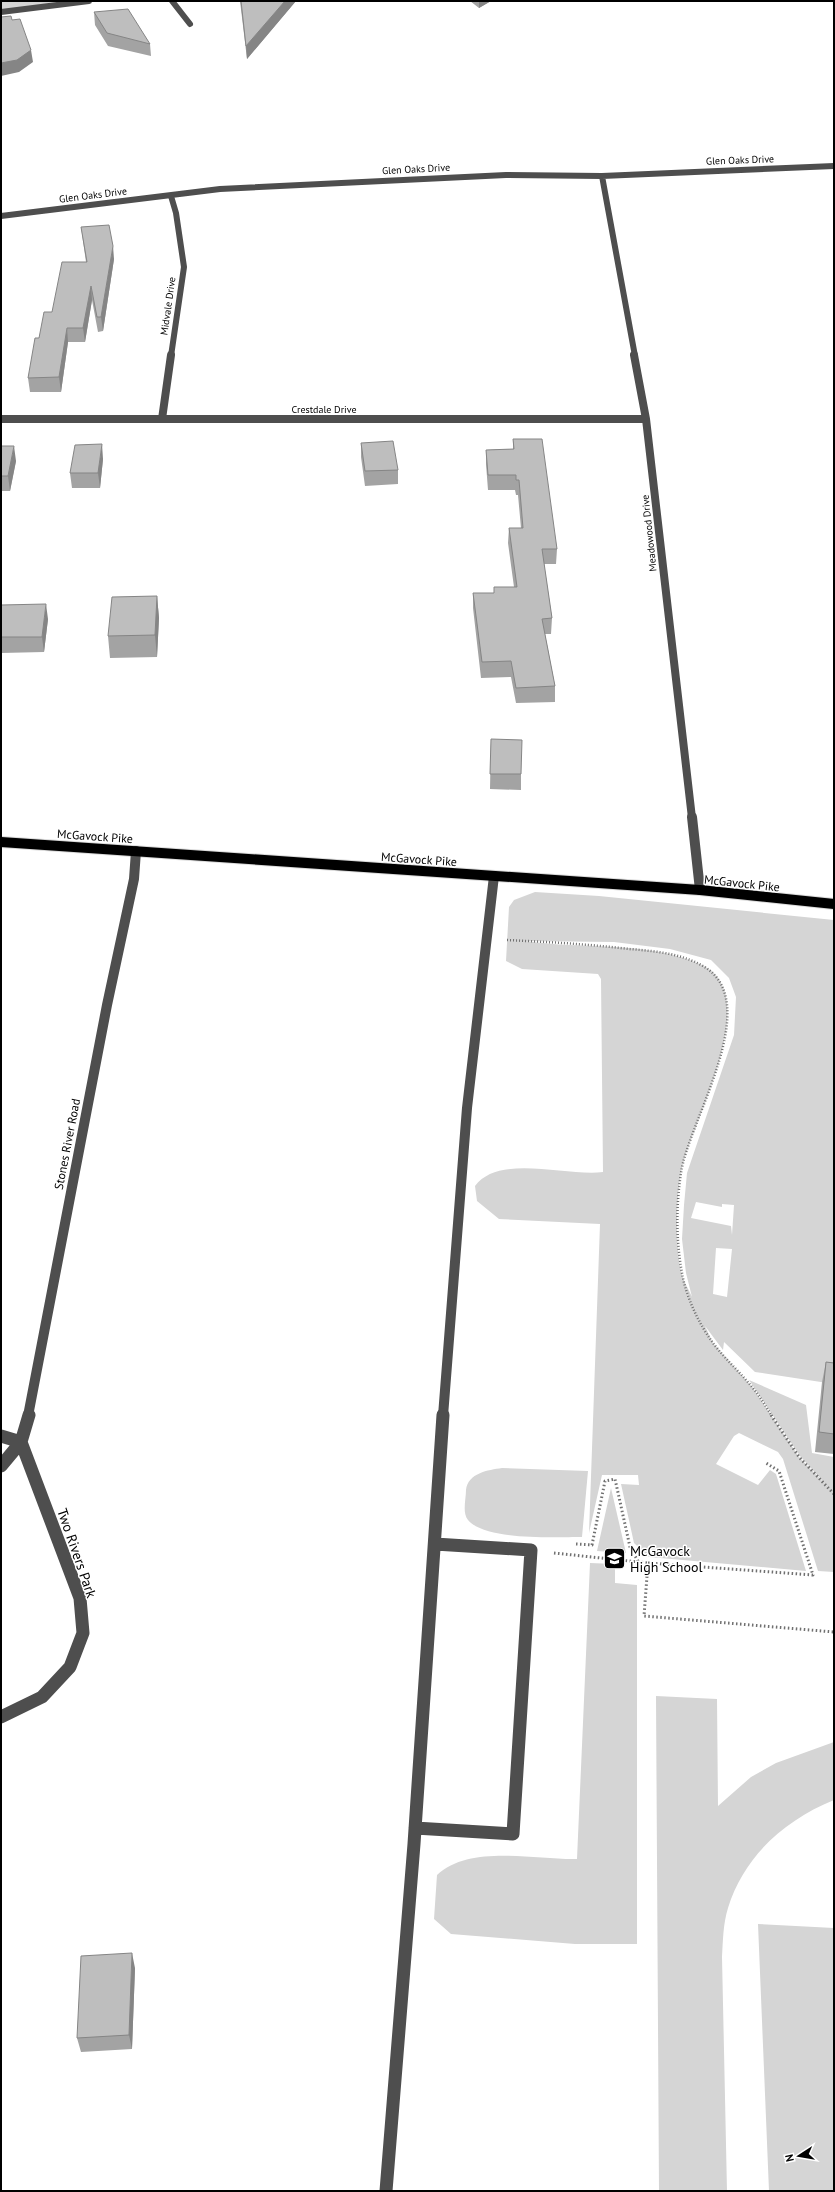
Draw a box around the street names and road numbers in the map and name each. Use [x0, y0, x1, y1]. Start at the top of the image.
street label: Glen Oaks Drive [706, 152, 774, 168]
street label: Glen Oaks Drive [382, 161, 450, 177]
street label: Glen Oaks Drive [58, 184, 128, 206]
street label: Midvale Drive [157, 276, 179, 336]
street label: Crestdale Drive [291, 403, 357, 416]
street label: Meadowood Drive [639, 494, 659, 572]
street label: McGavock Pike [57, 826, 133, 846]
street label: McGavock Pike [381, 849, 457, 869]
street label: McGavock Pike [703, 872, 781, 894]
street label: Stones River Road [51, 1097, 83, 1191]
street label: Two Rivers Park [53, 1506, 101, 1600]

